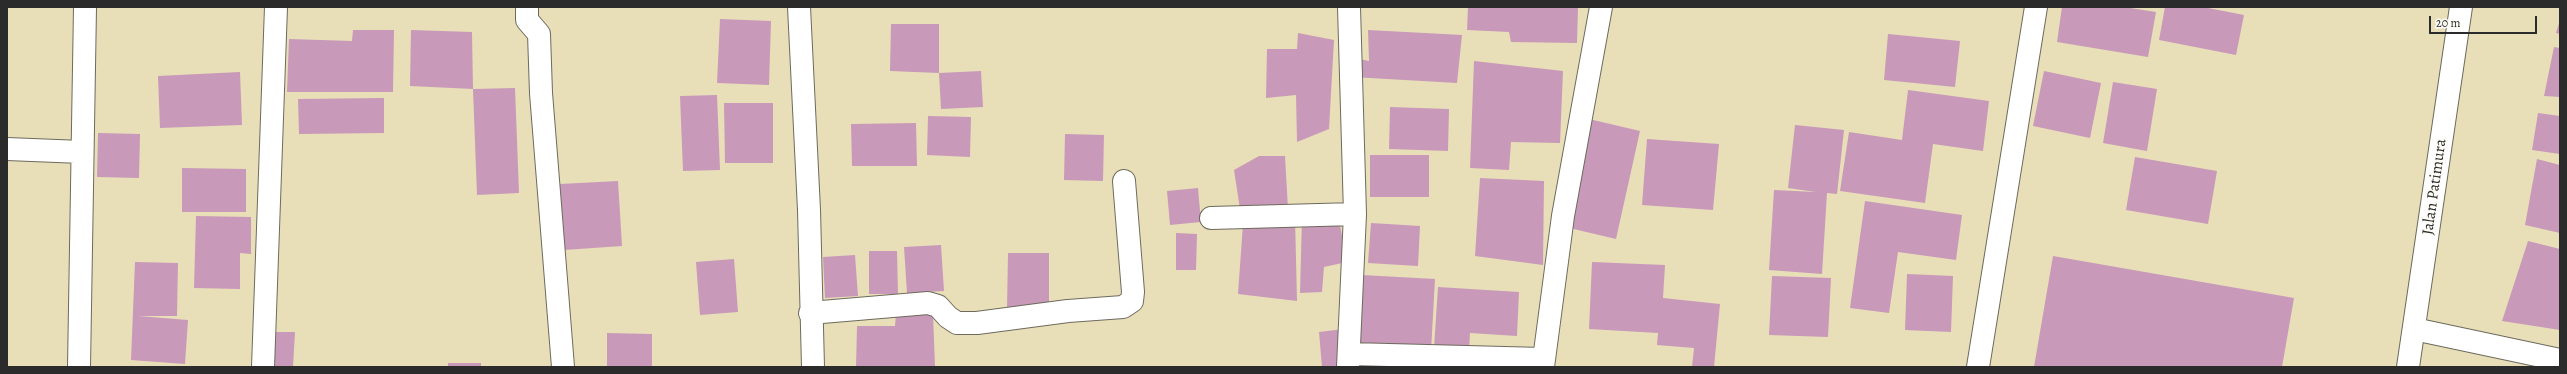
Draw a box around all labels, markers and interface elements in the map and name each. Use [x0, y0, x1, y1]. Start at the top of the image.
scale bar [2431, 8, 2539, 34]
text: 20 m [2436, 15, 2460, 31]
street label: Jalan Patimura [2419, 138, 2451, 236]

